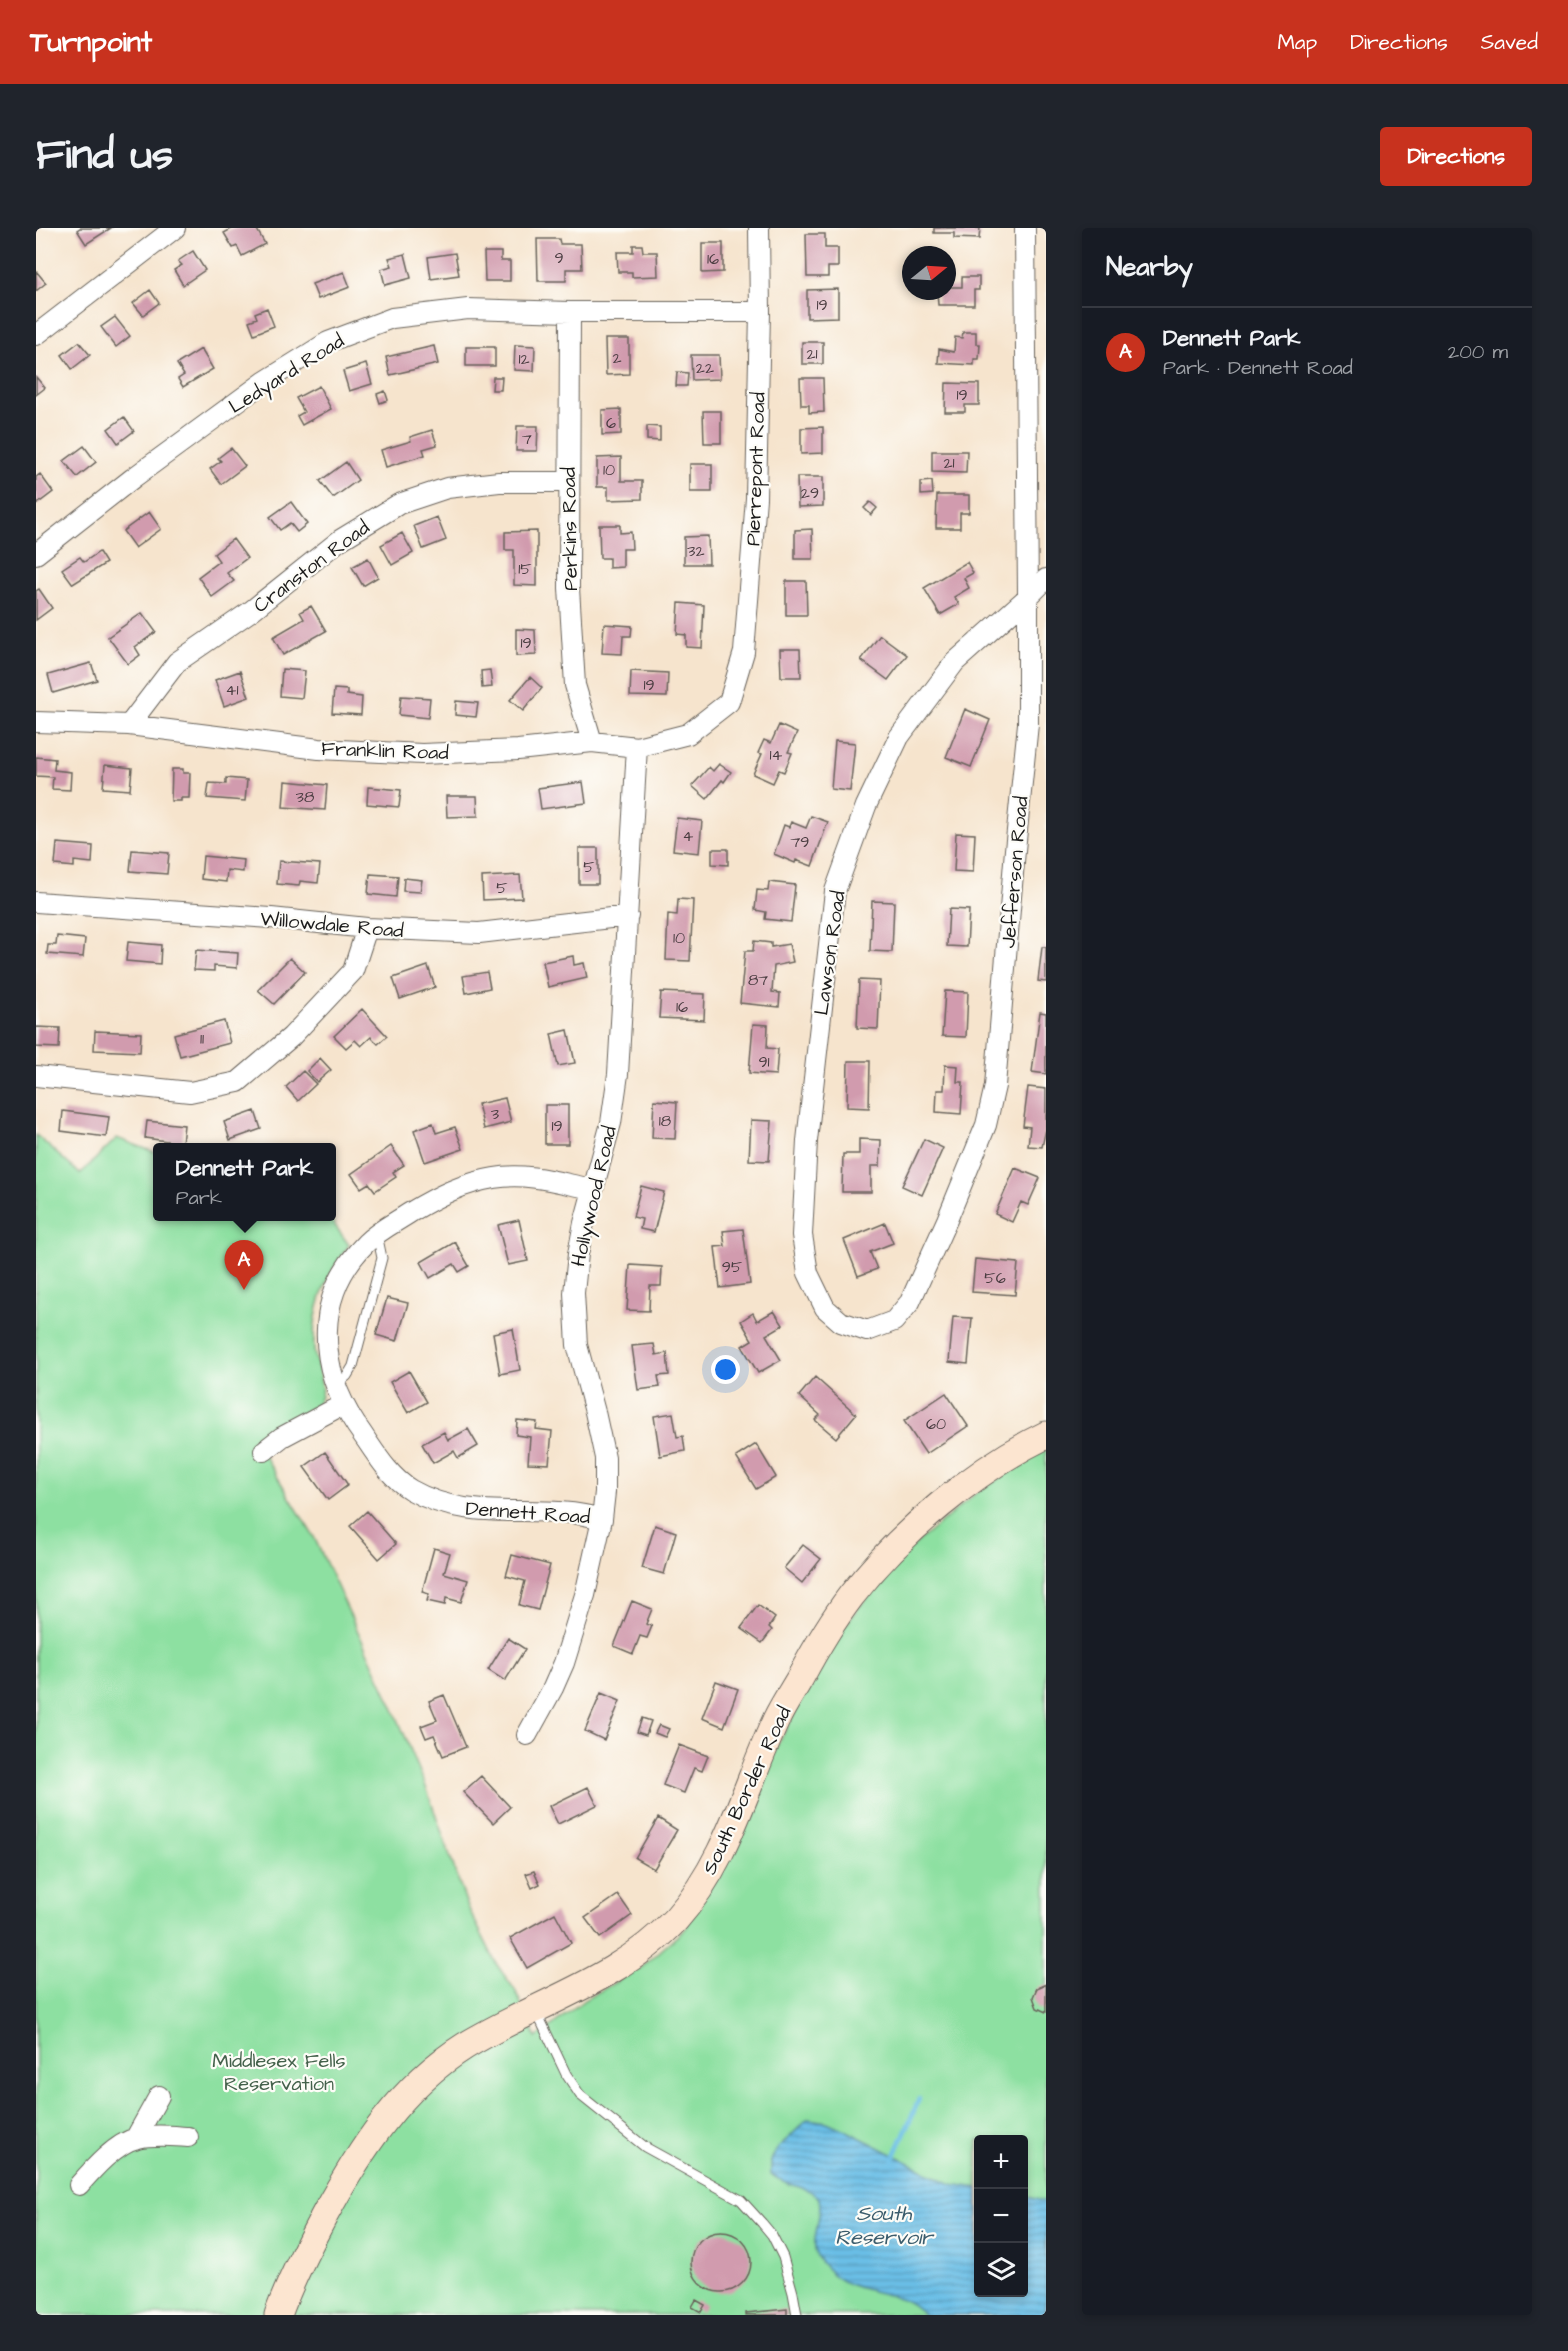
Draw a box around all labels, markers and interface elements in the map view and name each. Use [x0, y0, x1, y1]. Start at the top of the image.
text: Turnpoint [30, 23, 152, 62]
text: Map [1277, 28, 1317, 57]
text: Directions [1350, 28, 1448, 57]
text: Saved [1481, 28, 1538, 57]
text: Find us [36, 127, 173, 185]
button: Directions [1380, 127, 1532, 186]
north arrow [902, 246, 956, 300]
house number: 9 [554, 247, 564, 269]
house number: 16 [707, 248, 719, 270]
text: Nearby [1106, 249, 1193, 285]
house number: 19 [816, 294, 828, 316]
text: Dennett Park [1163, 323, 1301, 354]
street label: Ledyard Road [223, 327, 350, 421]
text: A [1119, 338, 1132, 366]
text: 200 m [1448, 338, 1508, 366]
house number: 21 [806, 343, 818, 365]
house number: 2 [612, 347, 622, 369]
house number: 12 [518, 348, 530, 370]
text: Park · Dennett Road [1163, 354, 1353, 382]
house number: 22 [696, 357, 714, 379]
house number: 19 [956, 384, 968, 406]
street label: Pierrepont Road [739, 392, 773, 546]
house number: 6 [606, 412, 616, 434]
house number: 7 [522, 428, 532, 450]
house number: 21 [943, 452, 955, 474]
house number: 10 [603, 459, 615, 481]
street label: Perkins Road [555, 467, 585, 591]
house number: 29 [801, 482, 819, 504]
street label: Cranston Road [248, 514, 375, 620]
house number: 32 [687, 540, 705, 562]
house number: 15 [518, 558, 532, 580]
house number: 19 [520, 632, 532, 654]
house number: 19 [643, 674, 655, 696]
house number: 41 [226, 679, 238, 701]
street label: Franklin Road [321, 735, 449, 767]
house number: 14 [770, 744, 783, 766]
house number: 38 [296, 786, 314, 808]
street label: Jefferson Road [994, 795, 1036, 949]
house number: 4 [683, 825, 694, 847]
house number: 79 [791, 831, 809, 853]
house number: 5 [583, 856, 595, 878]
house number: 5 [496, 877, 508, 899]
street label: Lawson Road [807, 889, 853, 1017]
street label: Willowdale Road [259, 905, 405, 945]
house number: 10 [673, 927, 685, 949]
house number: 87 [748, 969, 768, 991]
house number: 16 [676, 996, 688, 1018]
house number: 11 [200, 1028, 204, 1050]
house number: 91 [758, 1051, 770, 1073]
house number: 3 [491, 1103, 499, 1125]
house number: 18 [659, 1110, 671, 1132]
house number: 19 [551, 1115, 563, 1137]
street label: Hollywood Road [564, 1123, 625, 1270]
popup [153, 1143, 336, 1221]
text: Dennett Park [176, 1153, 313, 1184]
text: Park [176, 1184, 222, 1212]
pin: A [224, 1240, 264, 1290]
house number: 95 [722, 1256, 743, 1278]
house number: 56 [984, 1267, 1006, 1289]
your location [711, 1355, 740, 1384]
house number: 60 [926, 1413, 946, 1435]
street label: Dennett Road [465, 1495, 591, 1531]
street label: South Border Road [696, 1702, 798, 1879]
park label: Middlesex Fells Reservation [212, 2047, 346, 2098]
map controls [974, 2135, 1028, 2297]
button: + [974, 2135, 1028, 2189]
button: − [974, 2189, 1028, 2243]
water label: South Reservoir [835, 2199, 935, 2252]
button: layers [974, 2243, 1028, 2297]

